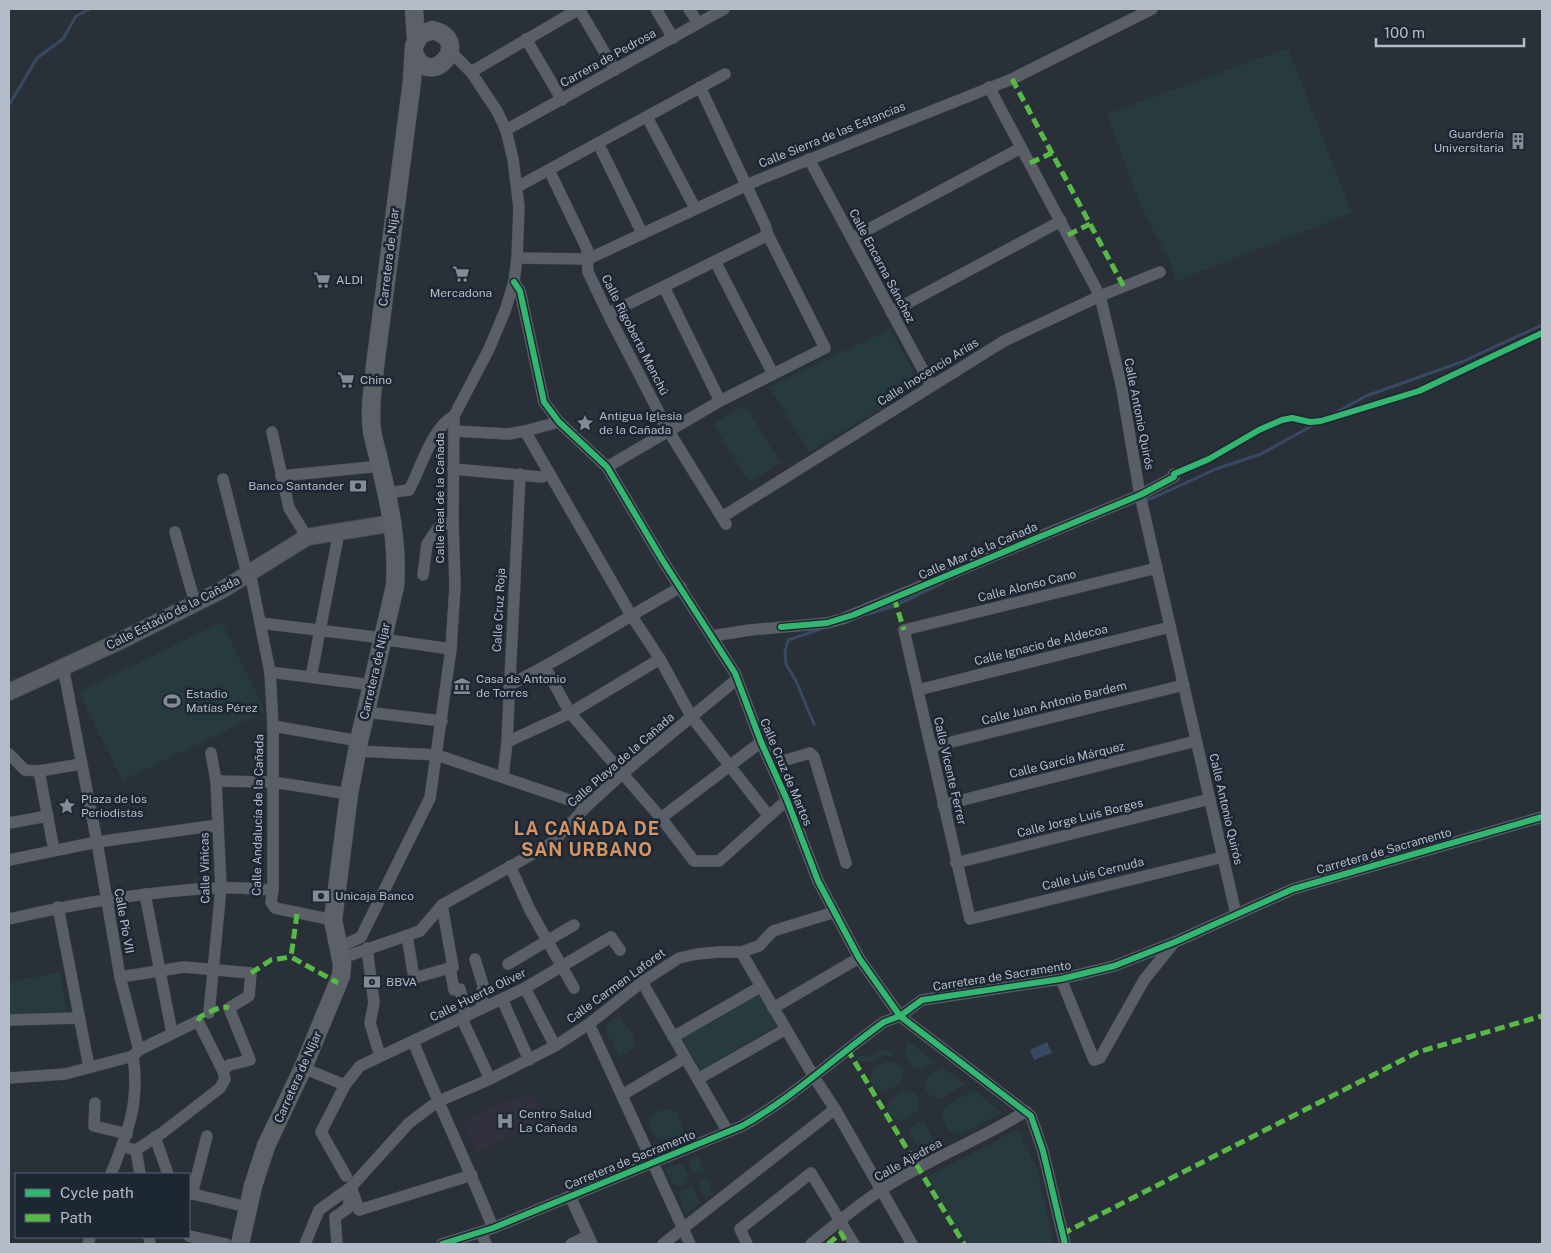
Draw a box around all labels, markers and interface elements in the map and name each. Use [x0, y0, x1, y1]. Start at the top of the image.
scale bar [1376, 15, 1524, 47]
text: 100 m [1384, 24, 1425, 41]
street label: Carrera de Pedrosa [558, 26, 658, 90]
street label: Calle Sierra de las Estancias [757, 99, 907, 171]
place label: Guardería Universitaria [1434, 127, 1504, 155]
building icon: Guardería Universitaria [1508, 131, 1528, 151]
street label: Carretera de Níjar [376, 207, 402, 307]
street label: Calle Encarna Sánchez [846, 207, 918, 326]
supermarket icon: Mercadona [451, 264, 471, 284]
supermarket icon: ALDI [312, 270, 332, 290]
street label: Calle Rigoberta Menchú [598, 272, 672, 398]
place label: ALDI [336, 273, 363, 287]
place label: Mercadona [430, 286, 492, 300]
street label: Calle Inocencio Arias [875, 335, 981, 409]
street label: Calle Antonio Quirós [1121, 357, 1157, 471]
supermarket icon: Chino [336, 370, 356, 390]
place label: Chino [360, 373, 392, 387]
place label: Antigua Iglesia de la Cañada [599, 409, 682, 437]
place icon: Antigua Iglesia de la Cañada [575, 413, 595, 433]
street label: Calle Real de la Cañada [433, 433, 447, 563]
bank icon: Banco Santander [348, 476, 368, 496]
place label: Banco Santander [248, 479, 344, 493]
street label: Calle Mar de la Cañada [916, 520, 1040, 582]
street label: Calle Alonso Cano [976, 567, 1078, 605]
street label: Calle Cruz Roja [490, 568, 508, 652]
street label: Calle Estadio de la Cañada [104, 573, 242, 653]
street label: Carretera de Níjar [357, 621, 393, 721]
street label: Calle Ignacio de Aldecoa [973, 622, 1109, 668]
place label: Casa de Antonio de Torres [476, 672, 566, 700]
museum icon: Casa de Antonio de Torres [452, 676, 472, 696]
street label: Calle Juan Antonio Bardem [980, 678, 1128, 728]
place label: Estadio Matías Pérez [186, 687, 258, 715]
sports icon: Estadio Matías Pérez [162, 691, 182, 711]
street label: Calle Playa de la Cañada [565, 710, 677, 810]
street label: Calle Cruz de Martos [757, 716, 815, 828]
street label: Calle Vicente Ferrer [931, 716, 969, 827]
street label: Calle Andalucía de la Cañada [250, 734, 266, 896]
street label: Calle García Márquez [1008, 739, 1126, 781]
street label: Calle Antonio Quirós [1206, 752, 1246, 866]
place label: Plaza de los Periodistas [81, 792, 147, 820]
place icon: Plaza de los Periodistas [57, 796, 77, 816]
street label: Calle Jorge Luis Borges [1015, 796, 1145, 840]
district label: LA CAÑADA DE SAN URBANO [514, 817, 660, 860]
street label: Carretera de Sacramento [1315, 825, 1453, 877]
street label: Calle Viñicas [197, 832, 213, 904]
street label: Calle Luis Cernuda [1041, 855, 1145, 893]
bank icon: Unicaja Banco [311, 886, 331, 906]
street label: Calle Pío VII [111, 887, 137, 955]
place label: Unicaja Banco [335, 889, 414, 903]
street label: Calle Carmen Laforet [564, 945, 668, 1026]
street label: Carretera de Sacramento [932, 958, 1072, 994]
street label: Calle Huerta Oliver [427, 965, 529, 1024]
bank icon: BBVA [362, 972, 382, 992]
place label: BBVA [386, 975, 418, 989]
street label: Carretera de Níjar [271, 1029, 325, 1125]
place label: Centro Salud La Cañada [519, 1107, 592, 1135]
hospital icon: Centro Salud La Cañada [495, 1111, 515, 1131]
street label: Carretera de Sacramento [563, 1127, 698, 1193]
street label: Calle Ajedrea [872, 1136, 944, 1184]
legend [15, 1173, 190, 1238]
text: Cycle path [60, 1184, 134, 1201]
text: Path [60, 1209, 92, 1226]

